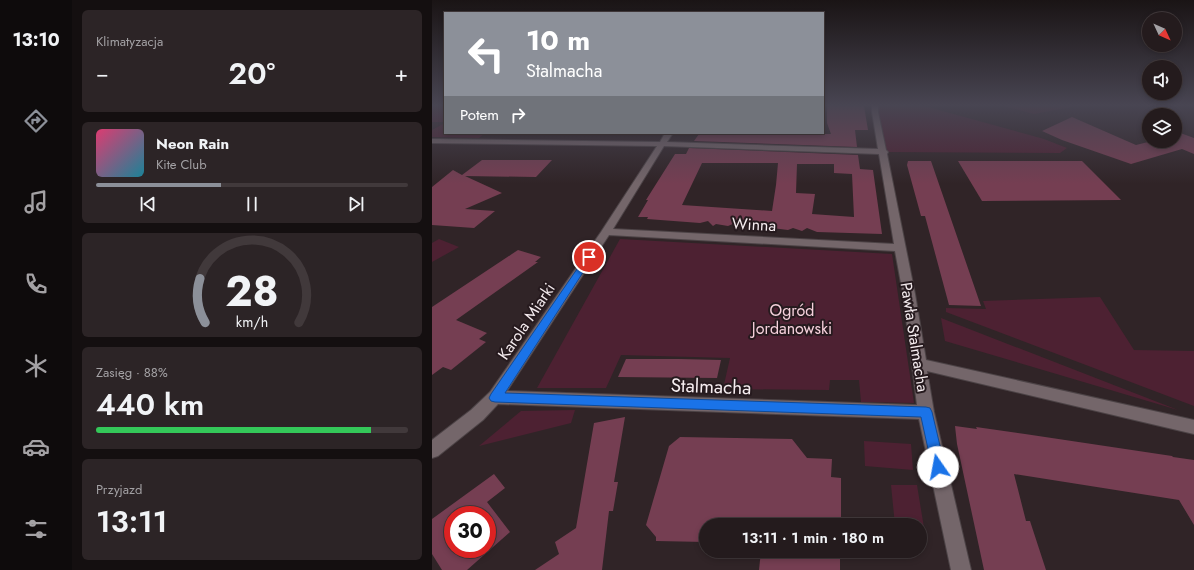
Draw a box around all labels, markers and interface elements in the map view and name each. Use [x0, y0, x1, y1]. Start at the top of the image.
north arrow [1142, 12, 1182, 52]
map controls [1142, 12, 1182, 148]
text: 10 m [526, 20, 590, 61]
text: 13:10 [12, 27, 60, 53]
icon: left [460, 28, 512, 80]
text: Klimatyzacja [96, 32, 163, 51]
text: 20° [228, 52, 275, 95]
text: − [96, 57, 109, 89]
text: + [394, 57, 408, 89]
text: Stalmacha [526, 58, 602, 84]
button: sound [1142, 60, 1182, 100]
text: Potem [460, 104, 499, 126]
icon: right [507, 104, 529, 126]
icon: directions [22, 107, 50, 135]
button: layers [1142, 108, 1182, 148]
text: Neon Rain [156, 133, 229, 155]
text: Kite Club [156, 155, 207, 174]
icon: music [22, 188, 50, 216]
icon: previous [137, 193, 159, 215]
icon: pause [241, 193, 263, 215]
icon: next [345, 193, 367, 215]
street label: Winna [731, 212, 777, 237]
pin [572, 240, 606, 274]
icon: arrive [578, 246, 600, 268]
text: 28 [225, 261, 279, 322]
icon: phone [22, 270, 50, 298]
street label: Karola Miarki [492, 278, 561, 364]
street label: Pawła Stalmacha [894, 281, 935, 394]
park label: Ogród Jordanowski [750, 299, 832, 340]
text: km/h [236, 312, 268, 332]
icon: climate [22, 352, 50, 380]
text: Zasięg · 88% [96, 363, 168, 382]
street label: Stalmacha [670, 372, 752, 401]
text: 440 km [96, 383, 204, 426]
icon: car [22, 433, 50, 461]
position arrow [917, 446, 959, 488]
text: Przyjazd [96, 480, 143, 499]
text: 13:11 [96, 500, 168, 543]
speed limit sign: 30 [444, 506, 496, 558]
icon: filters [22, 515, 50, 543]
text: 13:11 · 1 min · 180 m [742, 527, 884, 549]

